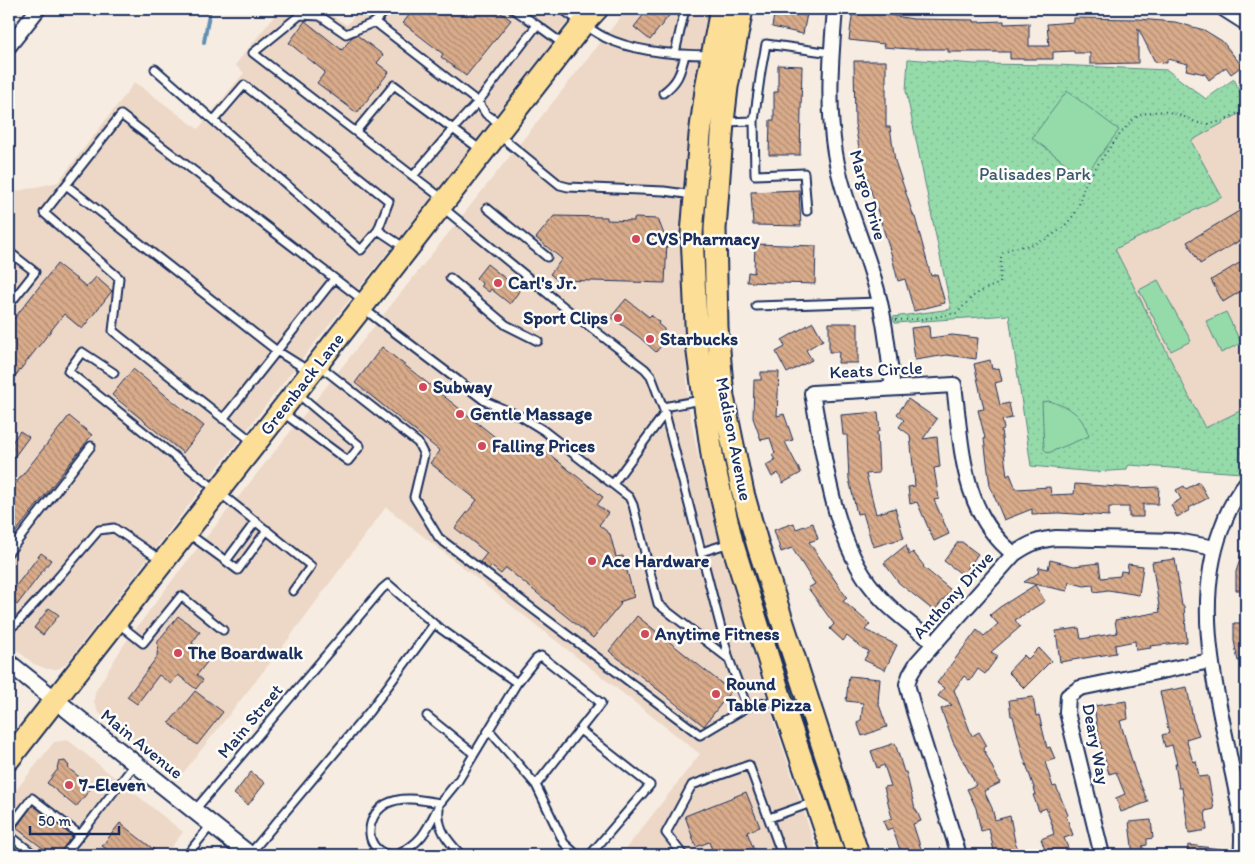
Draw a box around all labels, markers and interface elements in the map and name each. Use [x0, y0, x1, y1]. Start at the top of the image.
street label: Margo Drive [845, 147, 891, 243]
park label: Palisades Park [979, 163, 1092, 185]
place label: CVS Pharmacy [646, 228, 760, 250]
marker: CVS Pharmacy [630, 233, 642, 245]
place label: Carl's Jr. [508, 272, 577, 294]
marker: Carl's Jr. [492, 277, 504, 289]
place label: Sport Clips [523, 307, 608, 329]
marker: Sport Clips [612, 312, 624, 324]
street label: Greenback Lane [255, 328, 349, 440]
place label: Starbucks [660, 328, 738, 350]
marker: Starbucks [644, 333, 656, 345]
street label: Keats Circle [829, 357, 923, 383]
street label: Madison Avenue [711, 375, 757, 503]
place label: Subway [433, 376, 493, 398]
marker: Subway [417, 381, 429, 393]
place label: Gentle Massage [470, 403, 593, 425]
marker: Gentle Massage [454, 408, 466, 420]
place label: Falling Prices [492, 435, 595, 457]
marker: Falling Prices [476, 440, 488, 452]
street label: Anthony Drive [908, 547, 998, 643]
place label: Ace Hardware [601, 550, 710, 572]
marker: Ace Hardware [586, 555, 598, 567]
place label: Anytime Fitness [654, 623, 780, 645]
marker: Anytime Fitness [639, 628, 651, 640]
place label: The Boardwalk [187, 642, 303, 664]
marker: The Boardwalk [172, 647, 184, 659]
place label: Round Table Pizza [725, 673, 812, 716]
street label: Main Street [213, 679, 288, 763]
marker: Round Table Pizza [710, 688, 722, 700]
street label: Deary Way [1077, 702, 1115, 787]
street label: Main Avenue [96, 704, 188, 784]
place label: 7-Eleven [78, 774, 147, 796]
marker: 7-Eleven [63, 779, 75, 791]
scale bar [30, 804, 119, 836]
text: 50 m [38, 812, 71, 830]

